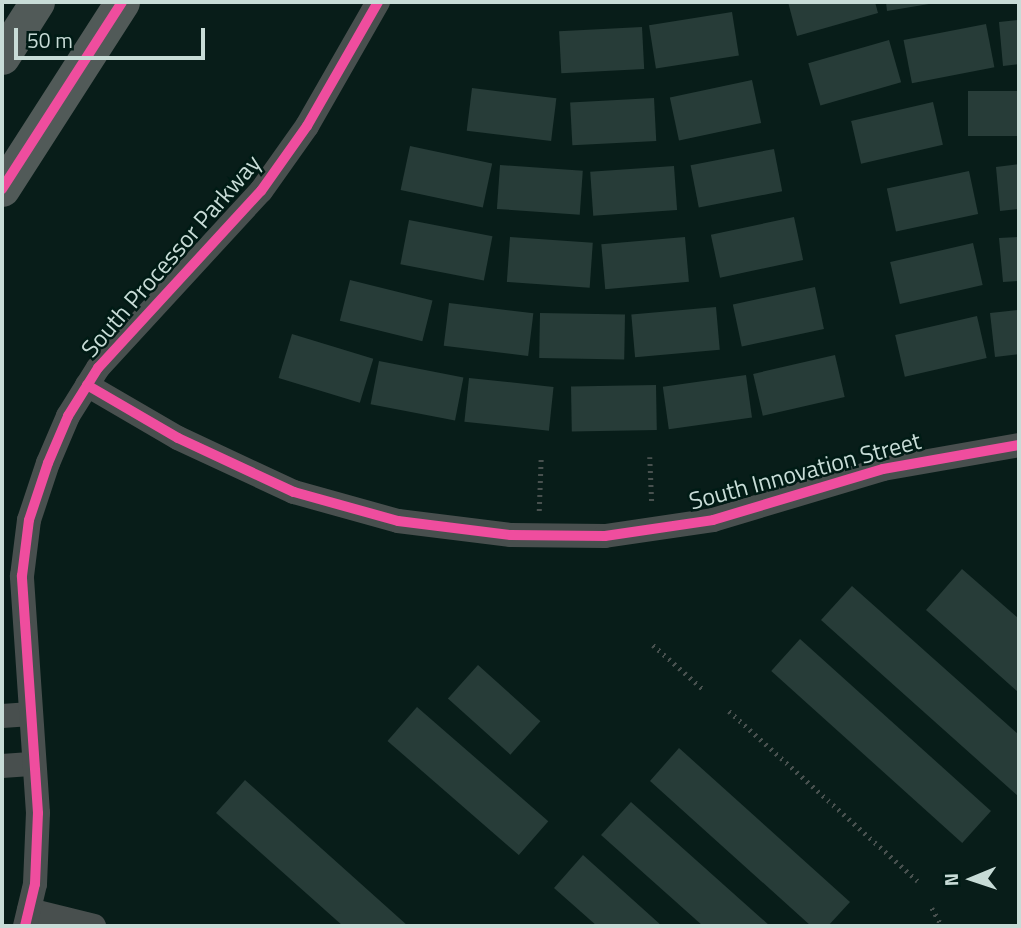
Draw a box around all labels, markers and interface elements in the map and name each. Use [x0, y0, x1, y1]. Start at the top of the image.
scale bar [18, 14, 208, 58]
text: 50 m [27, 24, 73, 56]
street label: South Processor Parkway [75, 149, 267, 363]
street label: South Innovation Street [686, 426, 924, 516]
north arrow [937, 844, 1007, 914]
text: N [936, 873, 965, 887]

